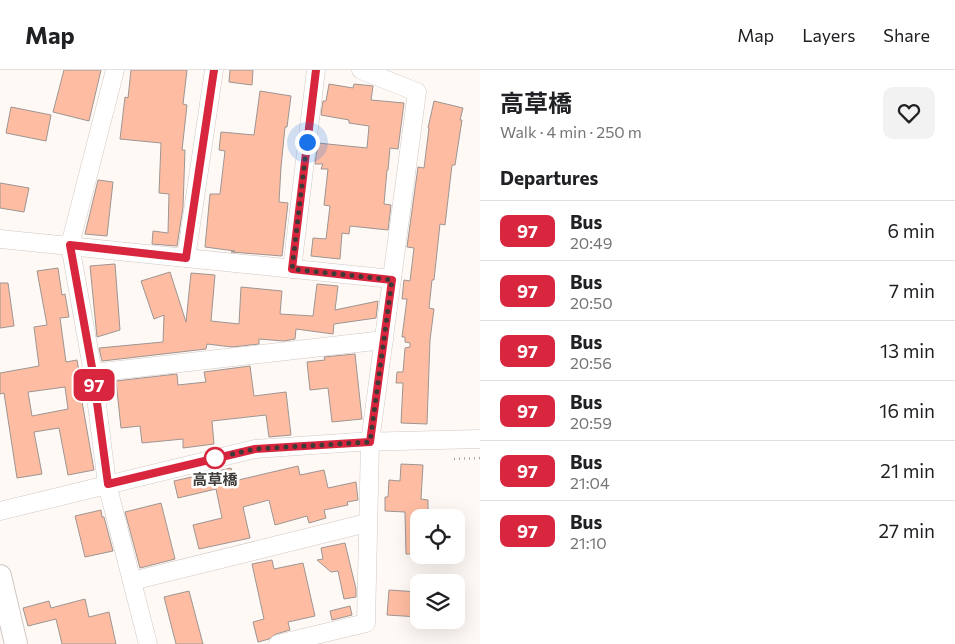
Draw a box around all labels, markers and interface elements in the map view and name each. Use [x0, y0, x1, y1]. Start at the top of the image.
text: Map [25, 20, 75, 49]
text: Map [737, 24, 774, 46]
text: Layers [802, 24, 855, 46]
text: Share [883, 24, 930, 46]
button: heart [883, 87, 935, 139]
text: 高草橋 [500, 88, 572, 117]
text: Walk · 4 min · 250 m [500, 122, 642, 141]
your location [295, 130, 320, 155]
text: Departures [500, 166, 598, 189]
text: Bus [570, 210, 602, 233]
text: 6 min [887, 219, 935, 242]
text: 97 [517, 220, 538, 242]
text: 20:49 [570, 233, 612, 252]
text: Bus [570, 270, 602, 293]
text: 7 min [889, 279, 935, 302]
text: 97 [517, 280, 538, 302]
text: 20:50 [570, 293, 613, 312]
text: Bus [570, 330, 602, 353]
text: 13 min [880, 339, 935, 362]
text: 97 [517, 340, 538, 362]
text: 20:56 [570, 353, 612, 372]
line badge: 97 [72, 369, 116, 401]
text: 97 [84, 374, 104, 396]
text: Bus [570, 390, 602, 413]
text: 16 min [879, 399, 935, 422]
text: 97 [517, 400, 538, 422]
text: 20:59 [570, 413, 612, 432]
marker: 高草橋 [204, 447, 226, 469]
text: Bus [570, 450, 602, 473]
text: 21 min [880, 459, 935, 482]
text: 97 [517, 460, 538, 482]
place label: 高草橋 [192, 470, 238, 488]
text: 21:04 [570, 473, 610, 492]
map controls [410, 509, 465, 629]
button: locate [410, 509, 465, 564]
text: Bus [570, 510, 602, 533]
text: 27 min [878, 519, 935, 542]
text: 97 [517, 520, 538, 542]
text: 21:10 [570, 533, 607, 552]
button: layers [410, 574, 465, 629]

